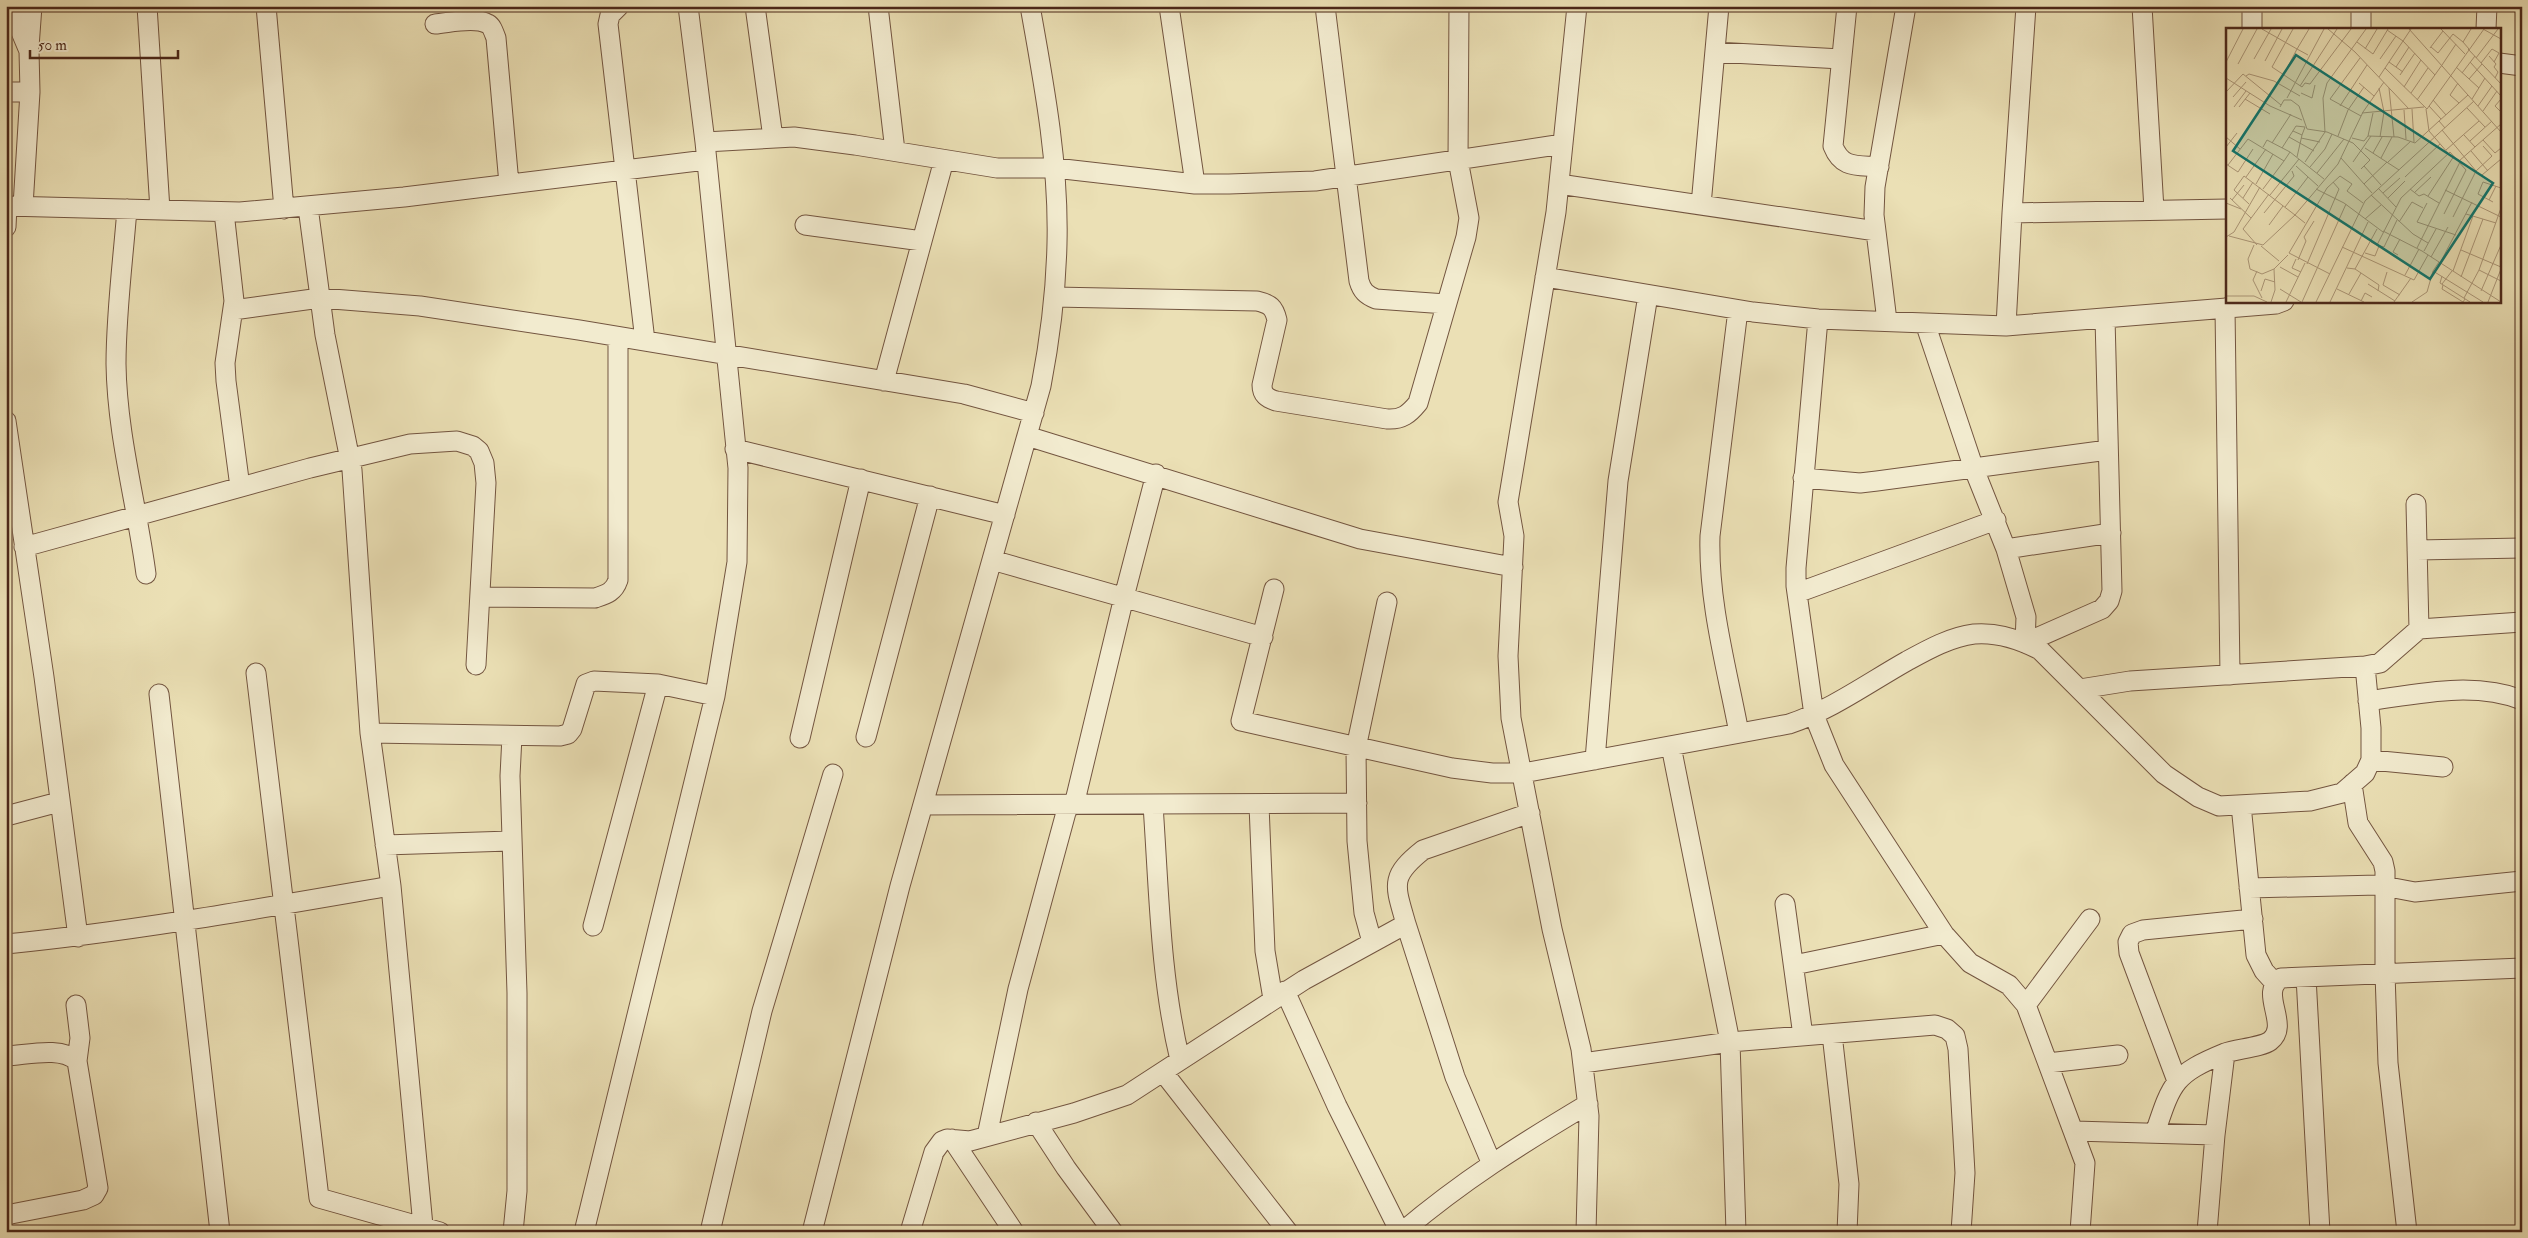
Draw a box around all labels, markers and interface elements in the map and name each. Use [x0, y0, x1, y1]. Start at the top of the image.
scale bar [30, 28, 178, 60]
inset map [2226, 28, 2500, 302]
text: 50 m [38, 36, 67, 55]

